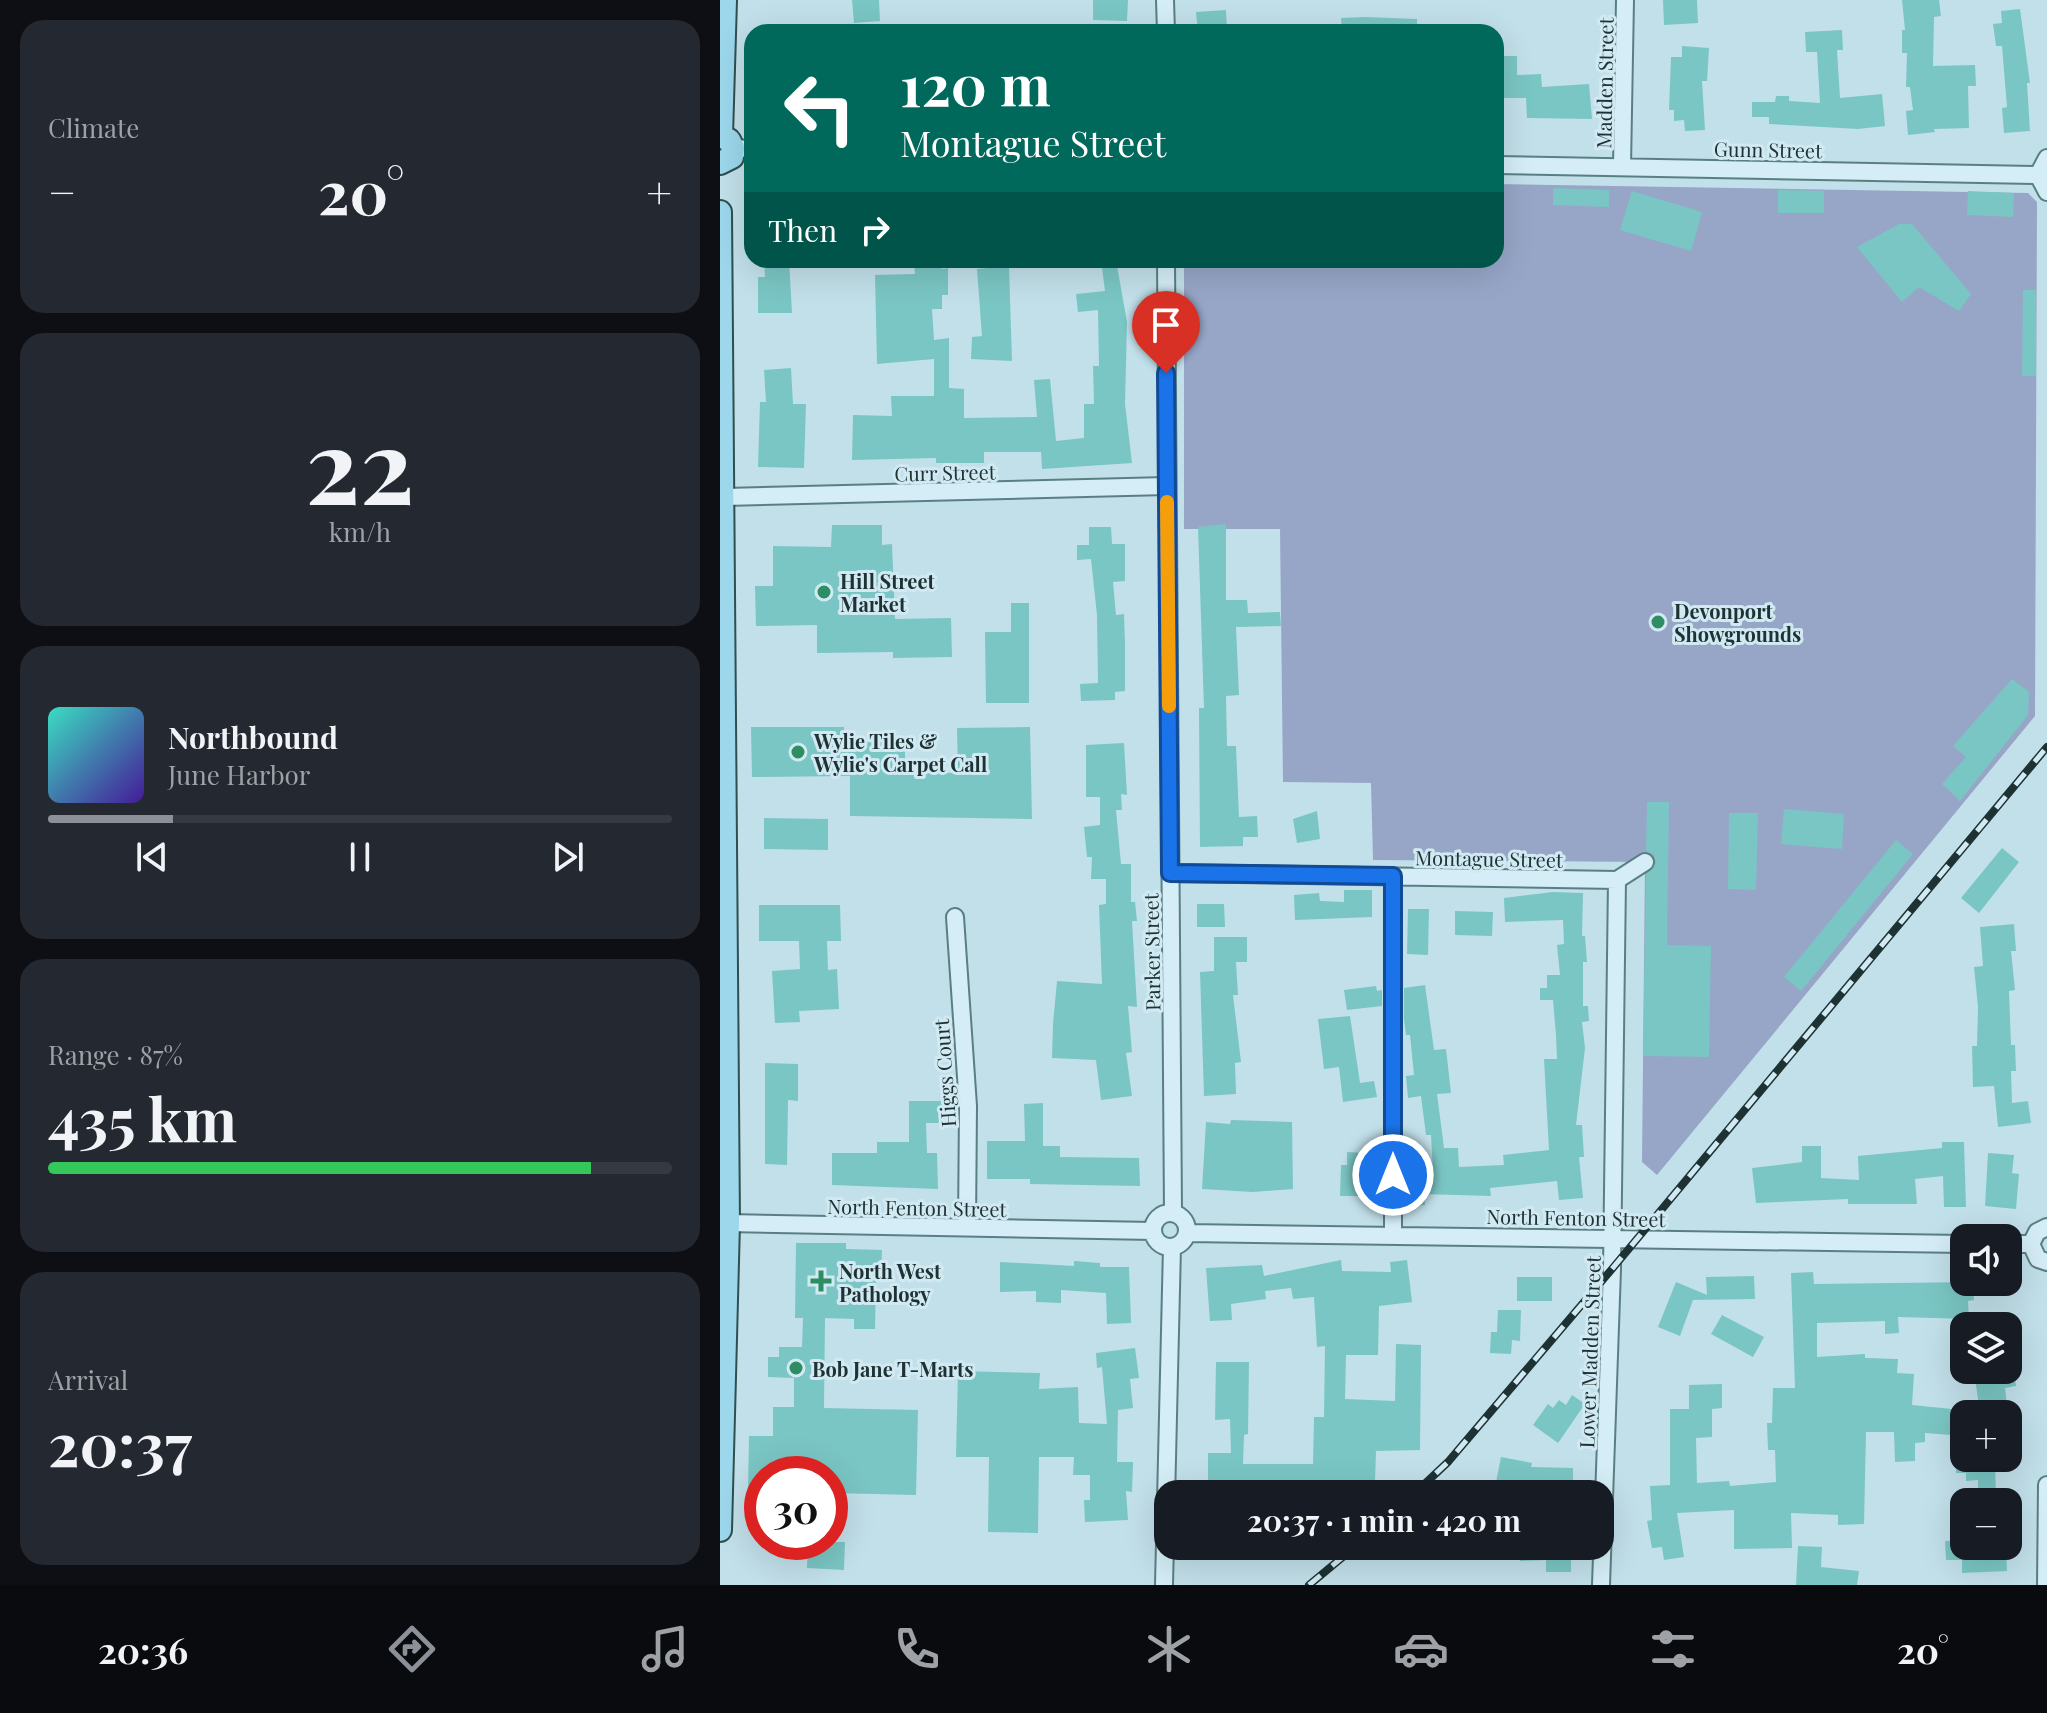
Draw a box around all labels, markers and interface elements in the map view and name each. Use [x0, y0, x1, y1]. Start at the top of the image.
street label: Madden Street [1589, 16, 1619, 149]
text: 120 m [900, 46, 1051, 121]
icon: left [768, 56, 872, 160]
text: Climate [48, 110, 139, 145]
text: Montague Street [900, 118, 1166, 166]
street label: Gunn Street [1714, 135, 1823, 163]
text: 20° [318, 150, 405, 230]
text: − [48, 161, 76, 220]
text: + [646, 161, 672, 220]
icon: right [853, 208, 897, 252]
text: Then [768, 210, 837, 250]
pin [1132, 291, 1200, 373]
icon: arrive [1144, 303, 1188, 347]
text: 22 [306, 392, 414, 531]
street label: Curr Street [894, 458, 997, 486]
text: km/h [329, 514, 391, 549]
place label: Hill Street Market [840, 567, 935, 617]
marker: Hill Street Market [815, 583, 833, 601]
place label: Devonport Showgrounds [1674, 597, 1801, 647]
marker: Devonport Showgrounds [1649, 613, 1667, 631]
text: Northbound [168, 717, 338, 757]
place label: Wylie Tiles & Wylie's Carpet Call [813, 727, 987, 777]
marker: Wylie Tiles & Wylie's Carpet Call [789, 743, 807, 761]
text: June Harbor [168, 757, 310, 792]
icon: previous [130, 835, 174, 879]
icon: pause [338, 835, 382, 879]
icon: next [546, 835, 590, 879]
street label: Montague Street [1415, 843, 1564, 873]
street label: Parker Street [1136, 892, 1166, 1011]
street label: Higgs Court [927, 1017, 961, 1128]
text: Range · 87% [48, 1037, 183, 1072]
text: 435 km [48, 1077, 237, 1157]
position arrow [1351, 1133, 1435, 1217]
street label: North Fenton Street [827, 1192, 1008, 1222]
street label: North Fenton Street [1486, 1202, 1667, 1232]
map controls [1950, 1224, 2022, 1560]
button: sound [1950, 1224, 2022, 1296]
street label: Lower Madden Street [1572, 1254, 1606, 1449]
place label: North West Pathology [839, 1257, 942, 1307]
marker: North West Pathology [810, 1270, 832, 1292]
button: layers [1950, 1312, 2022, 1384]
place label: Bob Jane T-Marts [812, 1355, 973, 1382]
marker: Bob Jane T-Marts [787, 1359, 805, 1377]
text: Arrival [48, 1362, 128, 1397]
button: + [1950, 1400, 2022, 1472]
text: 20:37 [48, 1402, 192, 1482]
speed limit sign: 30 [744, 1456, 848, 1560]
button: − [1950, 1488, 2022, 1560]
text: 20:37 · 1 min · 420 m [1247, 1500, 1521, 1540]
icon: directions [384, 1621, 440, 1677]
icon: music [637, 1621, 693, 1677]
icon: phone [889, 1621, 945, 1677]
icon: climate [1141, 1621, 1197, 1677]
icon: car [1393, 1621, 1449, 1677]
icon: filters [1645, 1621, 1701, 1677]
text: 20:36 [98, 1625, 188, 1673]
text: 20° [1897, 1625, 1949, 1673]

